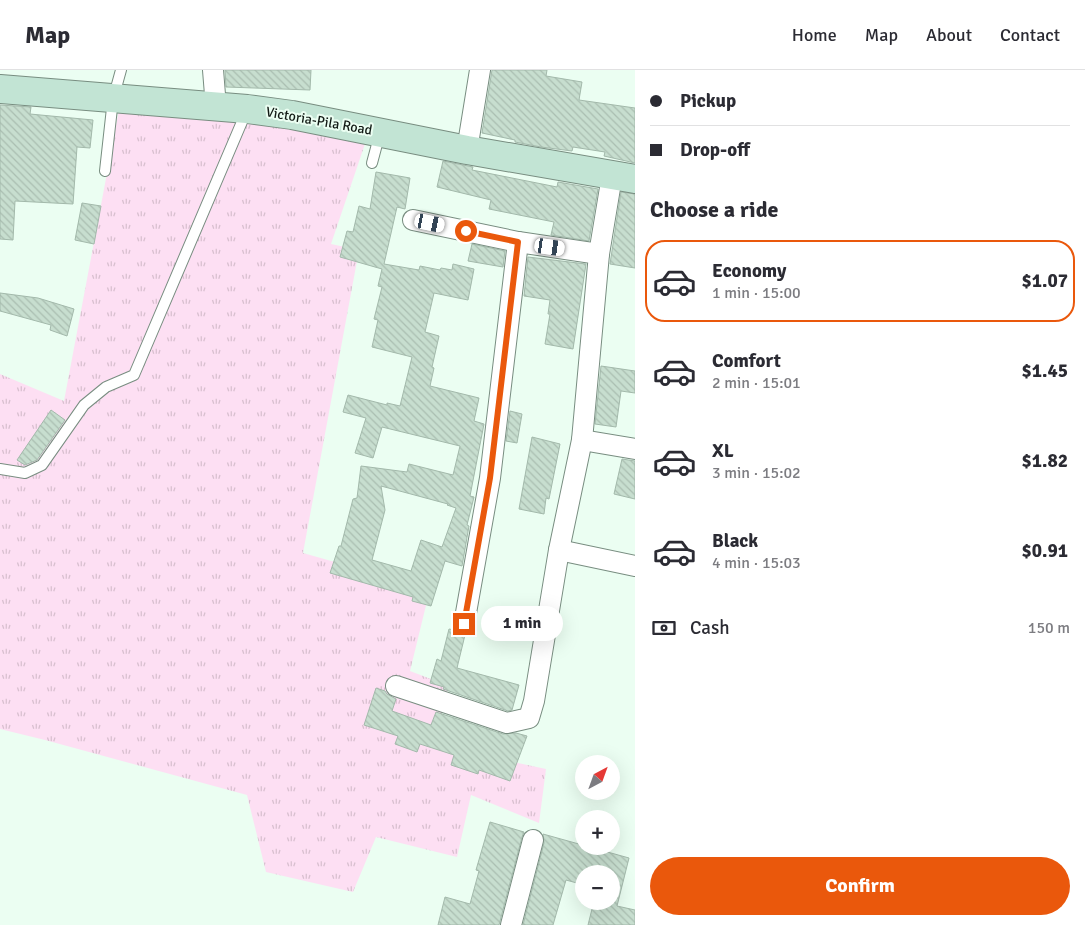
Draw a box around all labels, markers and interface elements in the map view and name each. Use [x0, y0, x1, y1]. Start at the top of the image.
text: Map [25, 20, 70, 50]
text: Home [792, 24, 837, 46]
text: Map [865, 24, 898, 46]
text: About [926, 24, 972, 46]
text: Contact [1000, 24, 1060, 46]
text: Pickup [680, 89, 736, 113]
street label: Victoria-Pila Road [264, 103, 374, 139]
text: Drop-off [680, 138, 750, 162]
text: Choose a ride [650, 196, 778, 223]
car [413, 213, 446, 233]
route start [455, 220, 477, 242]
car [534, 237, 565, 257]
icon: car [652, 259, 697, 304]
text: Economy [712, 259, 786, 283]
text: $1.07 [1022, 269, 1068, 293]
text: 1 min · 15:00 [712, 283, 801, 303]
icon: car [652, 349, 697, 394]
text: Comfort [712, 349, 781, 373]
text: $1.45 [1022, 359, 1068, 383]
text: 2 min · 15:01 [712, 373, 801, 393]
icon: car [652, 439, 697, 484]
text: XL [712, 439, 734, 463]
text: $1.82 [1022, 449, 1068, 473]
text: 3 min · 15:02 [712, 463, 801, 483]
icon: car [652, 529, 697, 574]
text: Black [712, 529, 758, 553]
text: $0.91 [1022, 539, 1068, 563]
text: 4 min · 15:03 [712, 553, 801, 573]
callout: 1 min [482, 606, 564, 642]
route end [453, 613, 475, 635]
text: 1 min [503, 613, 541, 633]
icon: cash [650, 614, 678, 642]
text: Cash [690, 616, 730, 640]
text: 150 m [1028, 618, 1070, 638]
north arrow [575, 755, 620, 800]
map controls [575, 755, 620, 910]
button: + [575, 810, 620, 855]
button: Confirm [650, 857, 1070, 915]
button: − [575, 865, 620, 910]

